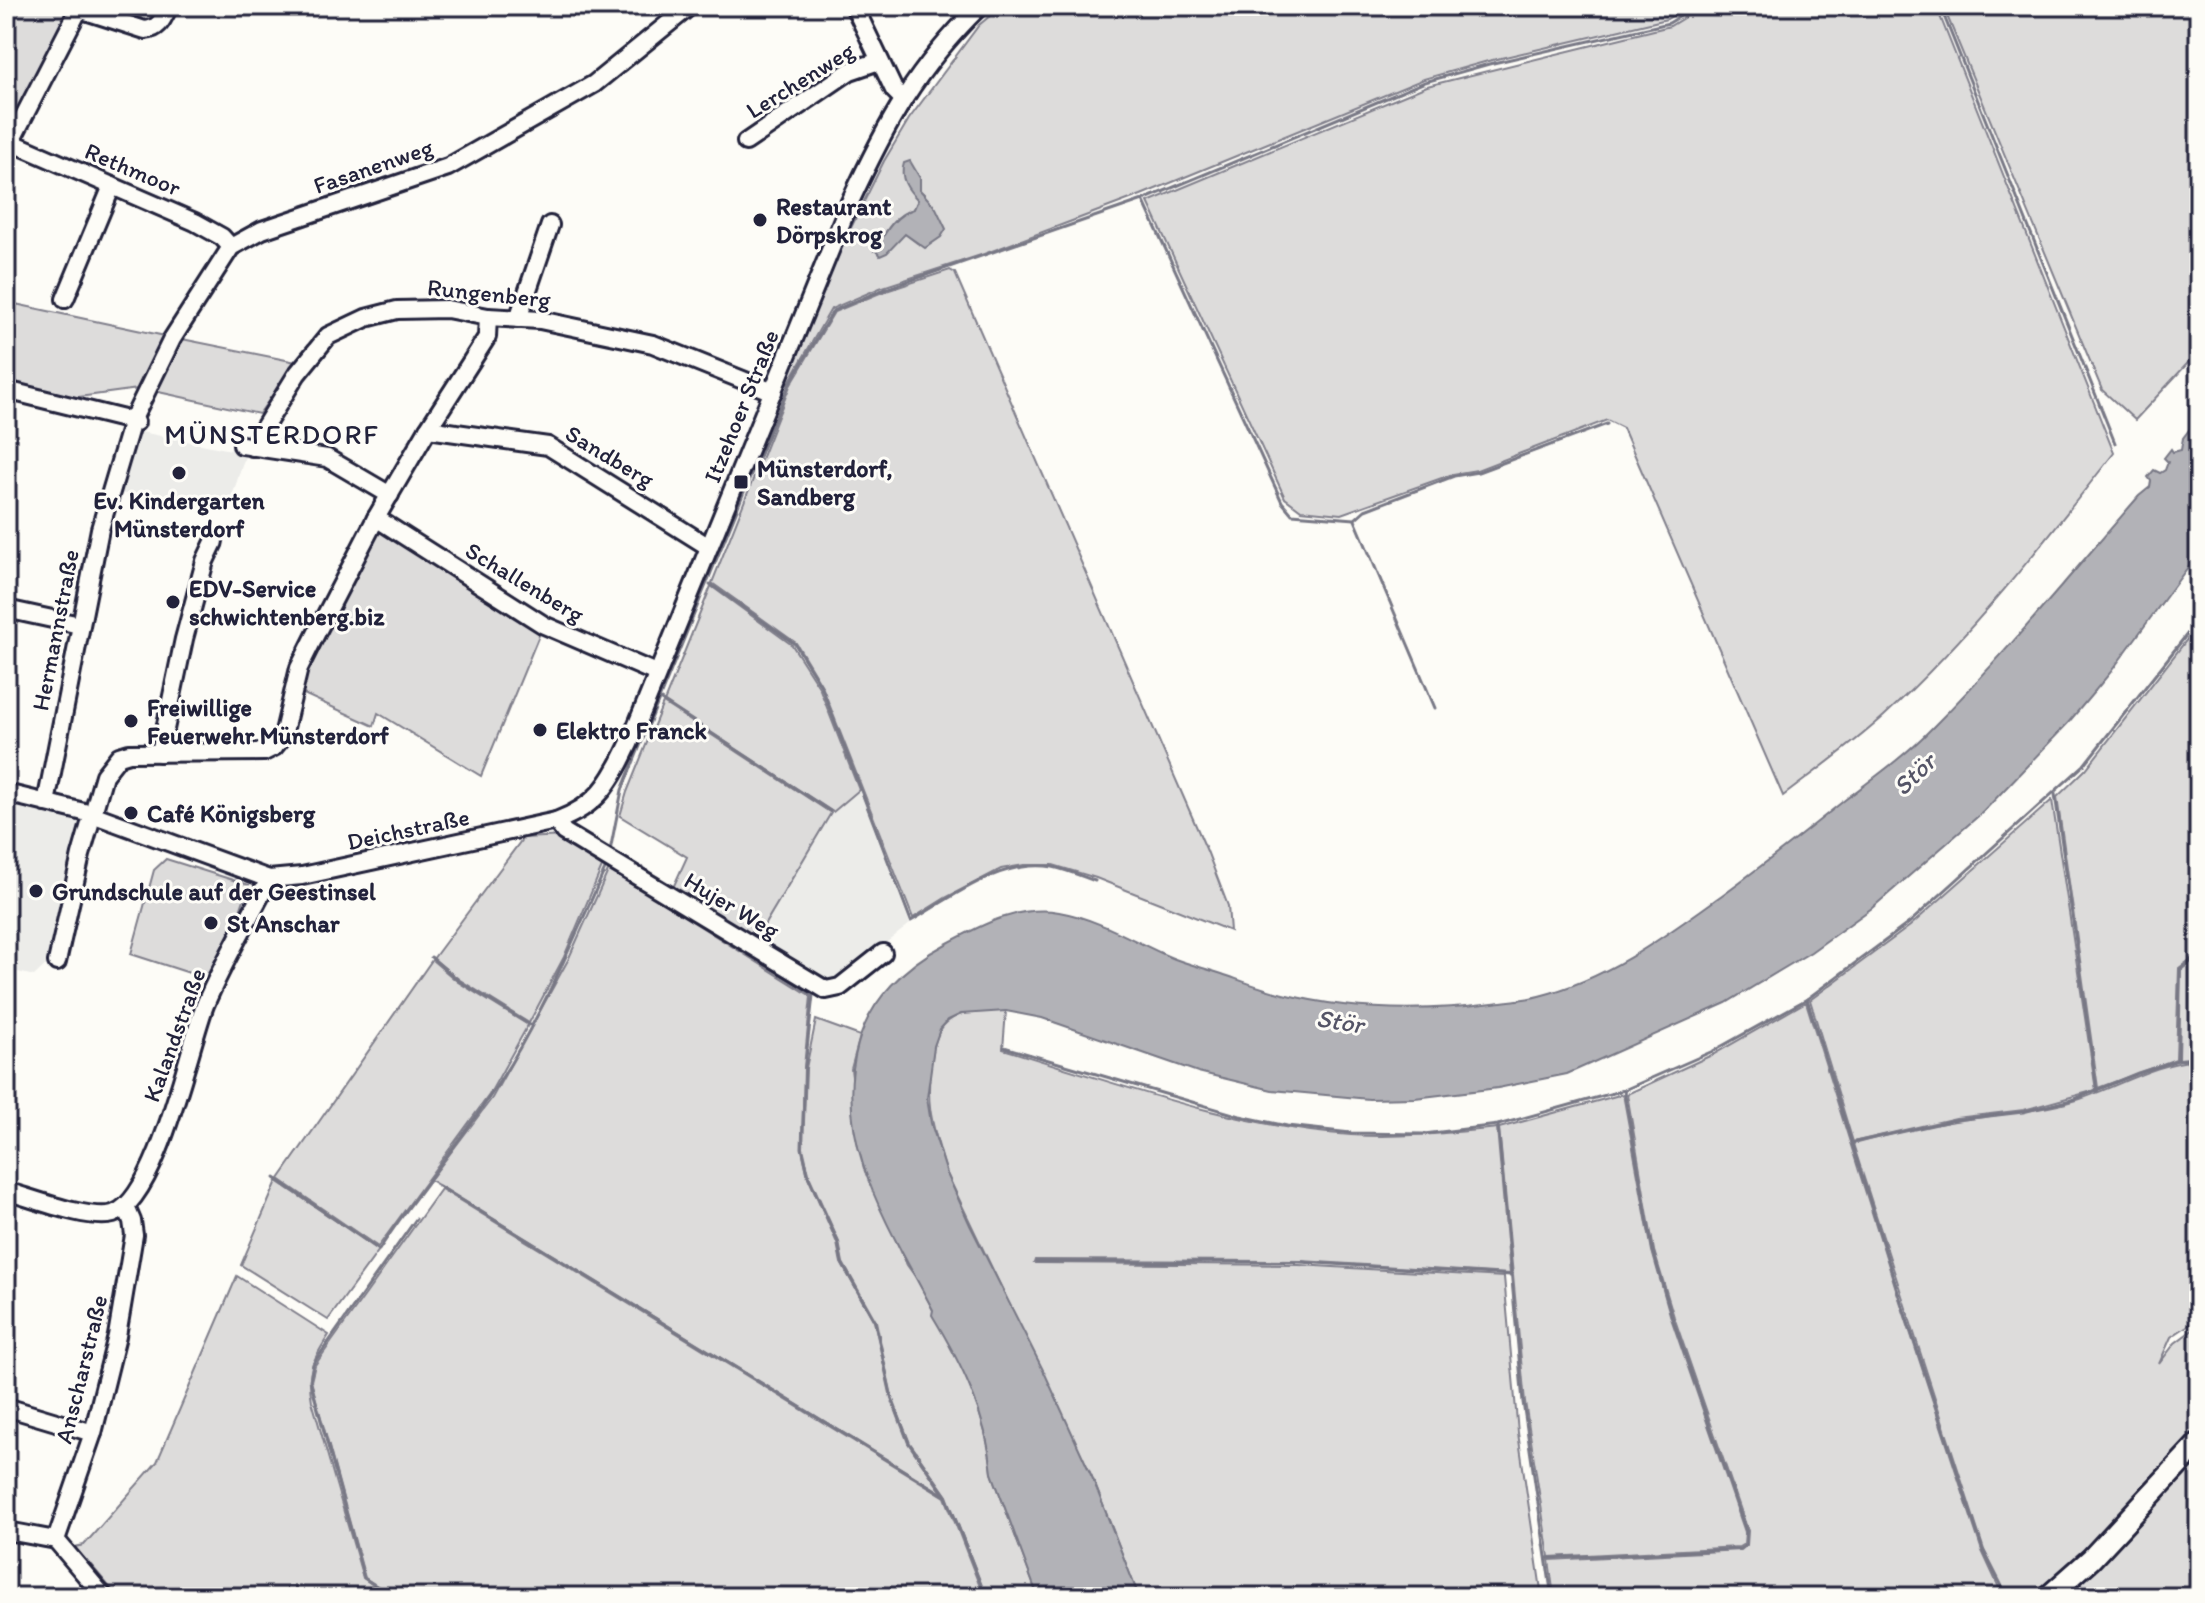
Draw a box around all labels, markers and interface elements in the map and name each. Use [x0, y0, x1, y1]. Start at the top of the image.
street label: Lerchenweg [741, 35, 860, 125]
street label: Fasanenweg [309, 132, 437, 200]
street label: Rethmoor [81, 136, 186, 202]
place label: Restaurant Dörpskrog [776, 192, 891, 250]
marker: Restaurant Dörpskrog [751, 211, 769, 229]
street label: Rungenberg [426, 272, 553, 314]
street label: Itzehoer Straße [697, 325, 785, 487]
district label: MÜNSTERDORF [164, 417, 380, 451]
street label: Sandberg [560, 418, 660, 494]
place label: Münsterdorf, Sandberg [757, 454, 893, 512]
marker: Ev. Kindergarten Münsterdorf [170, 464, 188, 482]
marker: Münsterdorf, Sandberg [732, 473, 750, 491]
place label: Ev. Kindergarten Münsterdorf [93, 486, 265, 543]
street label: Schallenberg [460, 535, 590, 629]
street label: Hermannstraße [25, 547, 85, 713]
place label: EDV-Service schwichtenberg.biz [189, 574, 385, 632]
marker: EDV-Service schwichtenberg.biz [164, 593, 182, 611]
place label: Freiwillige Feuerwehr Münsterdorf [147, 693, 390, 750]
marker: Freiwillige Feuerwehr Münsterdorf [122, 712, 140, 730]
place label: Elektro Franck [556, 716, 708, 745]
marker: Elektro Franck [531, 721, 549, 739]
water label: Stör [1886, 744, 1944, 802]
place label: Café Königsberg [147, 799, 316, 829]
street label: Deichstraße [344, 802, 472, 856]
marker: Café Königsberg [122, 804, 140, 822]
street label: Hujer Weg [679, 865, 786, 945]
place label: Grundschule auf der Geestinsel [52, 877, 376, 906]
marker: Grundschule auf der Geestinsel [27, 882, 45, 900]
place label: St Anschar [227, 909, 340, 938]
marker: St Anschar [202, 914, 220, 932]
street label: Kalandstraße [136, 964, 212, 1106]
water label: Stör [1314, 1001, 1369, 1041]
street label: Anscharstraße [49, 1292, 113, 1446]

